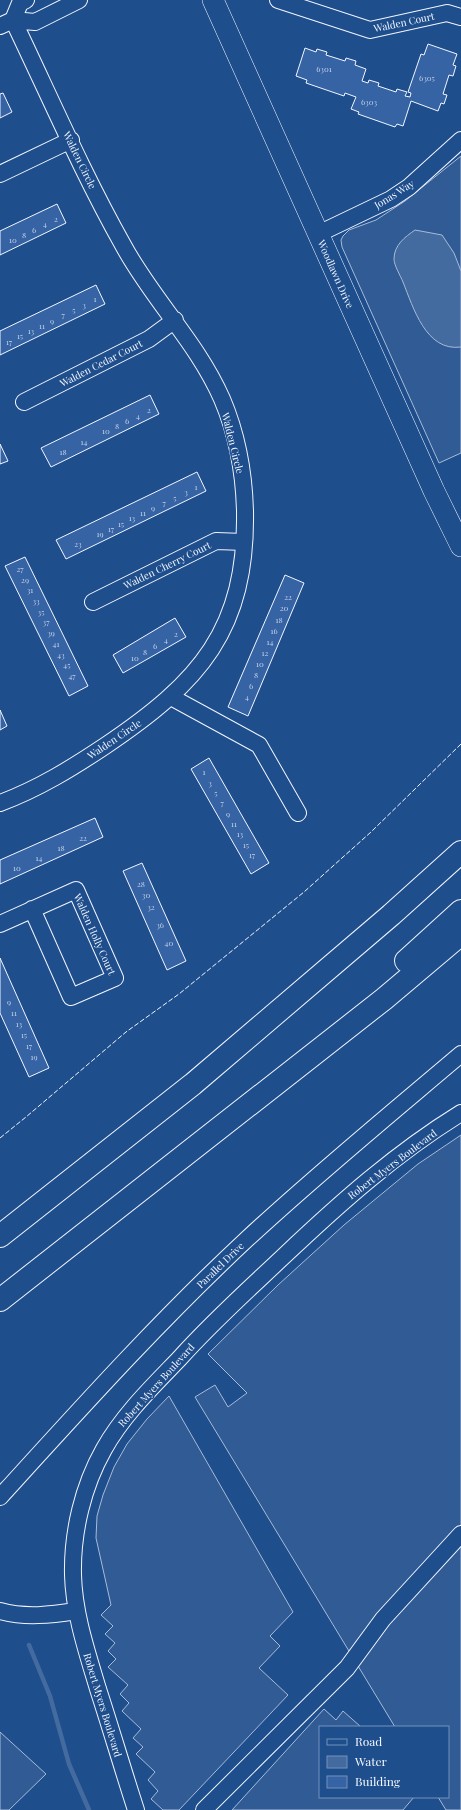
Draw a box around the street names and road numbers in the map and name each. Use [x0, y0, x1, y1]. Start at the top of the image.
street label: Walden Court [371, 9, 436, 35]
street label: Walden Circle [60, 128, 100, 191]
street label: Jonas Way [371, 176, 417, 212]
street label: Woodlawn Drive [314, 237, 357, 310]
street label: Walden Cedar Court [56, 336, 145, 390]
street label: Walden Circle [218, 410, 247, 475]
street label: Walden Cherry Court [120, 538, 214, 593]
street label: Walden Circle [83, 716, 144, 763]
street label: Walden Holly Court [70, 890, 119, 977]
street label: Robert Myers Boulevard [345, 1126, 440, 1202]
street label: Parallel Drive [193, 1239, 247, 1291]
street label: Robert Myers Boulevard [115, 1340, 198, 1430]
street label: Robert Myers Boulevard [80, 1651, 126, 1759]

